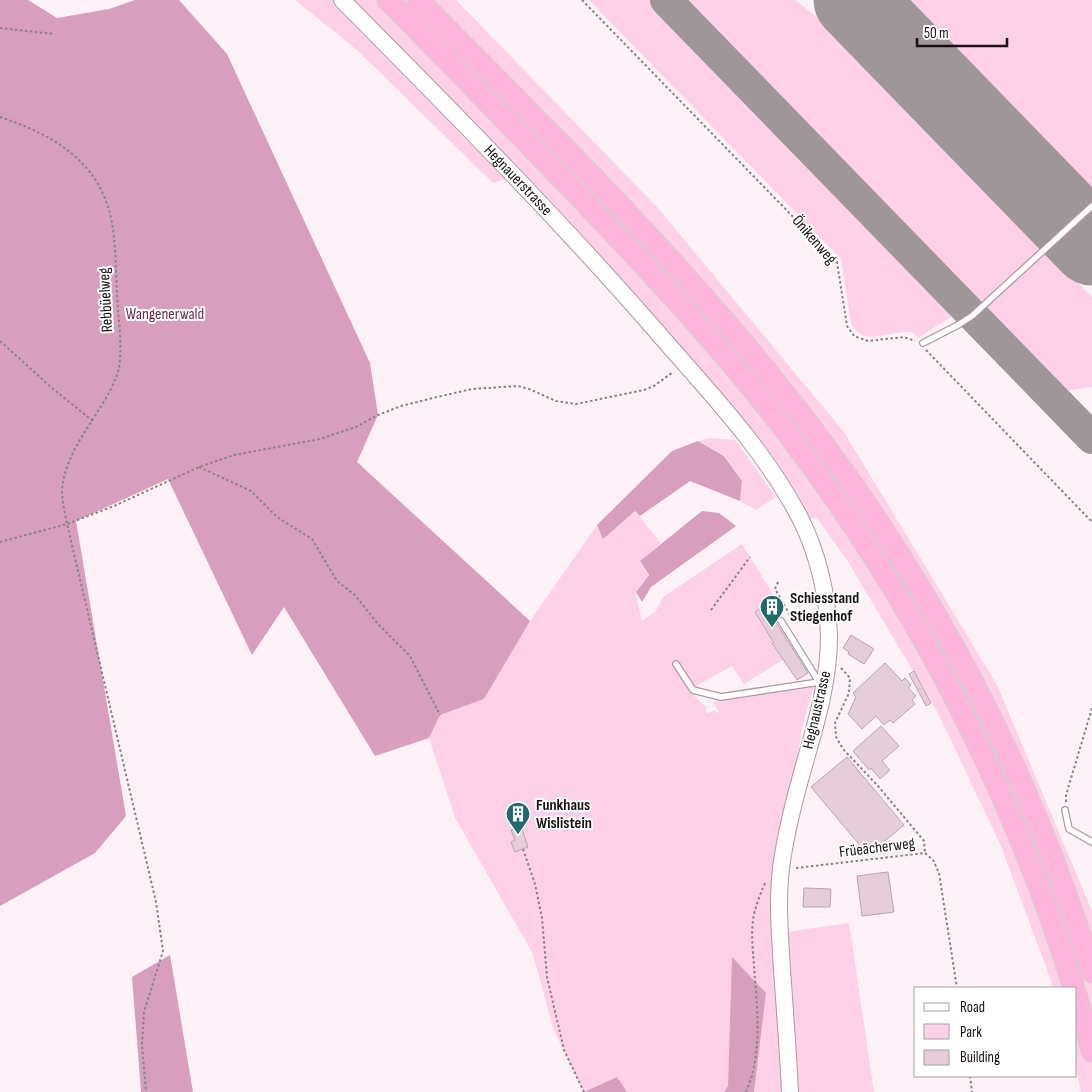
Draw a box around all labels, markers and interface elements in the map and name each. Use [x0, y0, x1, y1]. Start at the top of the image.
scale bar [917, 15, 1007, 47]
text: 50 m [924, 24, 949, 43]
street label: Hegnauerstrasse [480, 141, 556, 220]
street label: Önikenweg [788, 212, 840, 268]
street label: Rebbüelweg [95, 267, 117, 333]
park label: Wangenerwald [126, 305, 204, 324]
place label: Schiesstand Stiegenhof [790, 589, 859, 626]
building icon: Schiesstand Stiegenhof [759, 594, 785, 628]
street label: Hegnaustrasse [799, 669, 835, 751]
place label: Funkhaus Wislistein [536, 796, 592, 833]
building icon: Funkhaus Wislistein [505, 801, 531, 835]
street label: Früeächerweg [838, 834, 916, 862]
legend [914, 987, 1077, 1077]
text: Road [960, 998, 985, 1017]
text: Park [960, 1023, 982, 1042]
text: Building [960, 1048, 1000, 1067]

